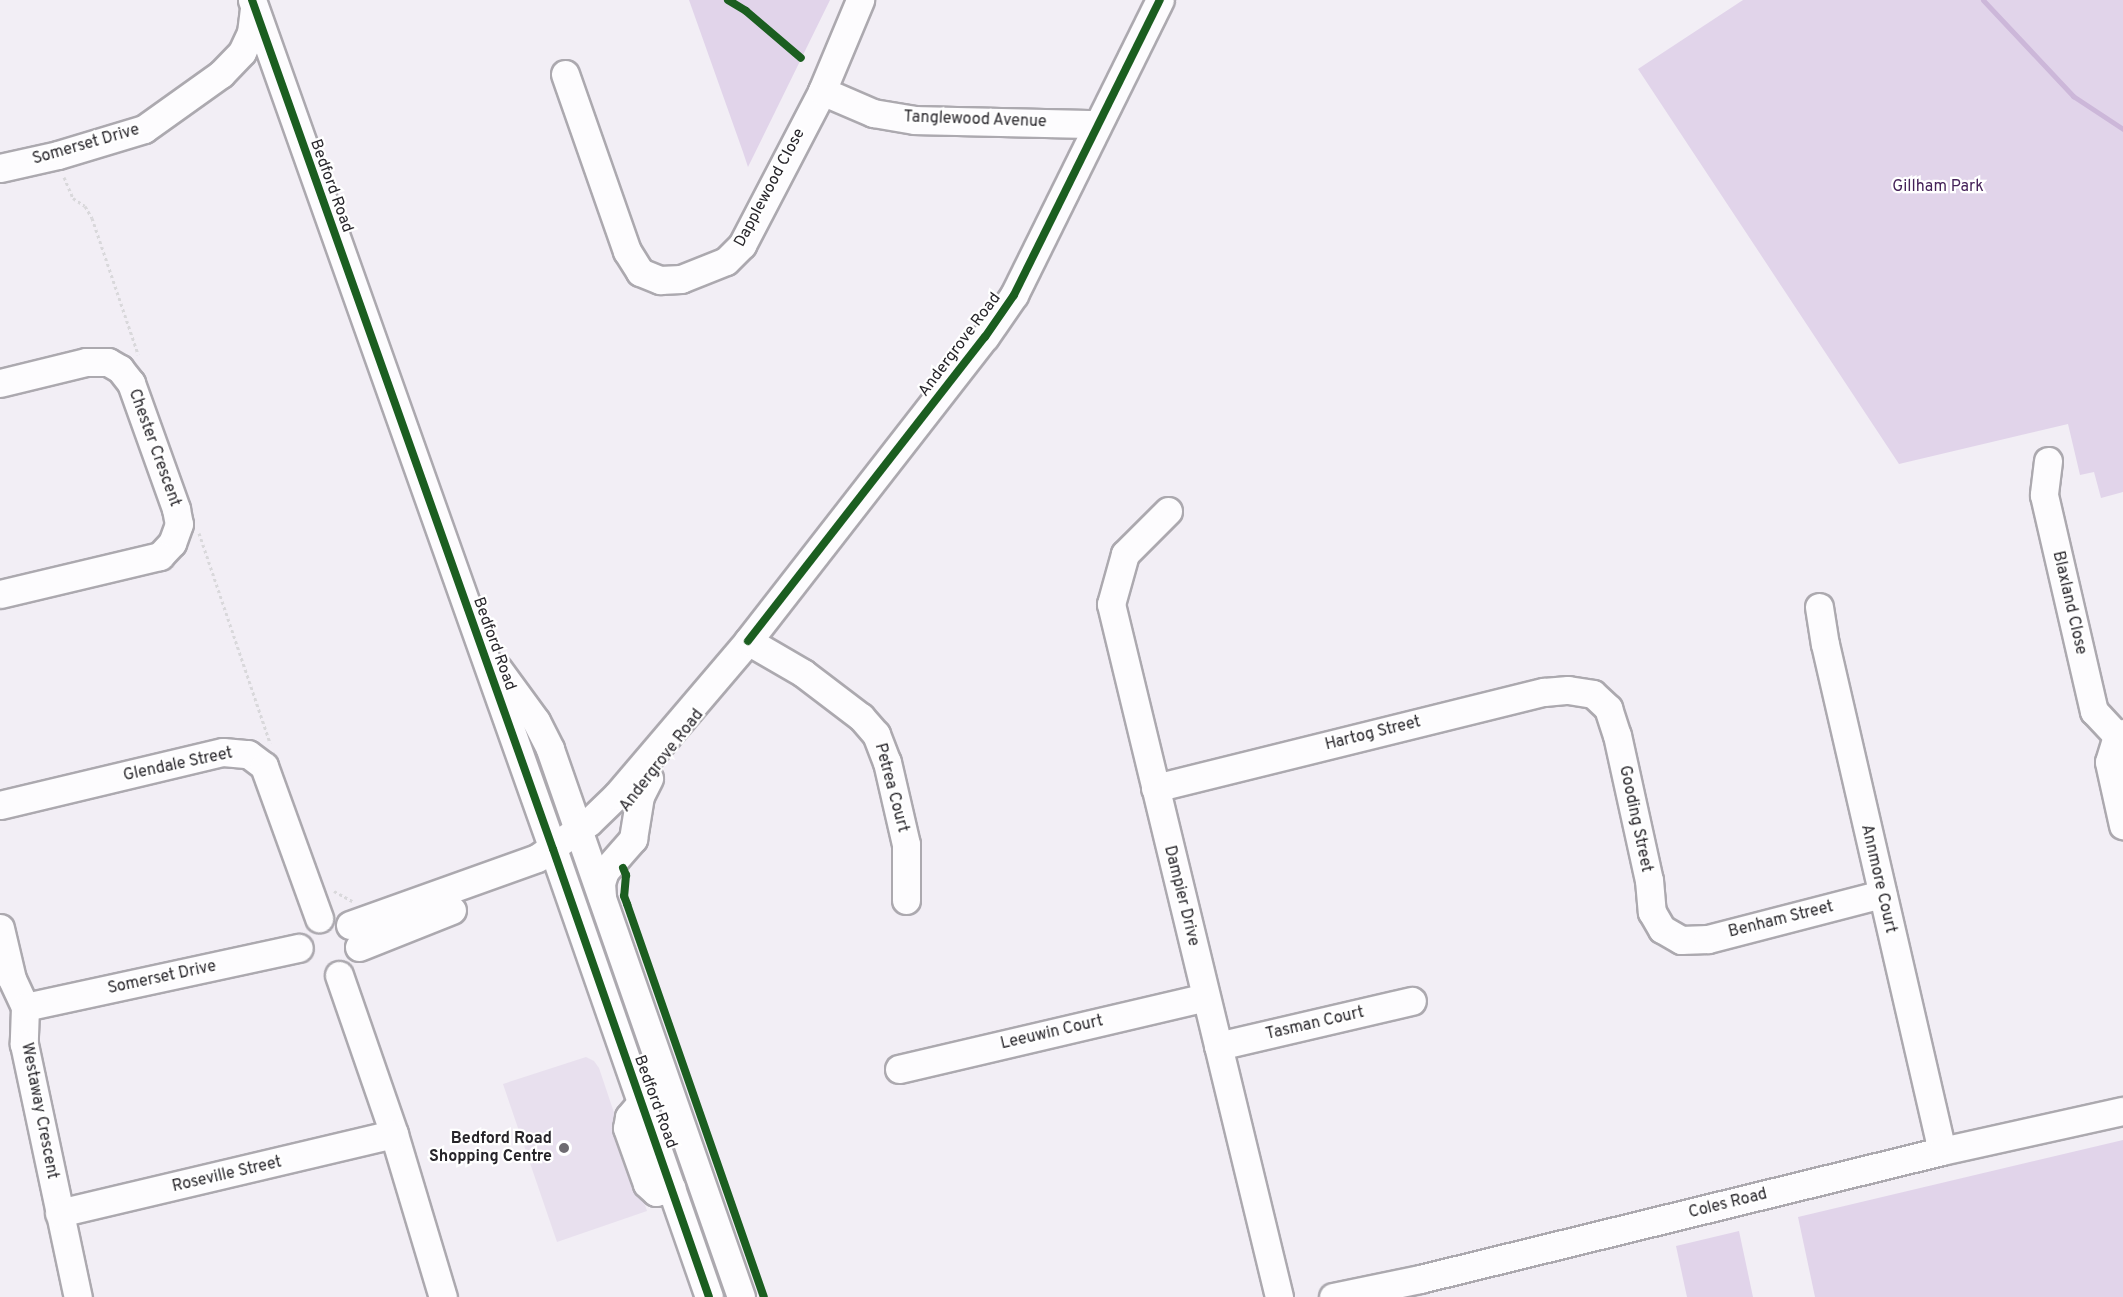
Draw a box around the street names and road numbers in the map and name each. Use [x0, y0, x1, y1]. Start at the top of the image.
street label: Tanglewood Avenue [903, 108, 1047, 132]
street label: Somerset Drive [30, 121, 142, 169]
street label: Dapplewood Close [731, 125, 809, 251]
street label: Bedford Road [305, 137, 357, 235]
street label: Andergrove Road [915, 289, 1005, 401]
street label: Chester Crescent [124, 387, 184, 509]
street label: Blaxland Close [2048, 549, 2090, 657]
street label: Bedford Road [468, 595, 520, 693]
street label: Andergrove Road [616, 706, 708, 816]
street label: Hartog Street [1323, 713, 1423, 755]
street label: Petrea Court [870, 741, 912, 835]
street label: Glendale Street [122, 744, 234, 786]
street label: Gooding Street [1614, 764, 1656, 874]
street label: Annmore Court [1856, 823, 1900, 935]
street label: Dampier Drive [1159, 844, 1203, 948]
street label: Benham Street [1727, 898, 1835, 942]
street label: Somerset Drive [106, 957, 218, 999]
street label: Tasman Court [1264, 1003, 1366, 1045]
street label: Leeuwin Court [999, 1012, 1105, 1054]
street label: Westaway Crescent [16, 1041, 62, 1181]
street label: Bedford Road [629, 1053, 681, 1151]
street label: Roseville Street [170, 1153, 284, 1197]
street label: Coles Road [1687, 1185, 1769, 1223]

